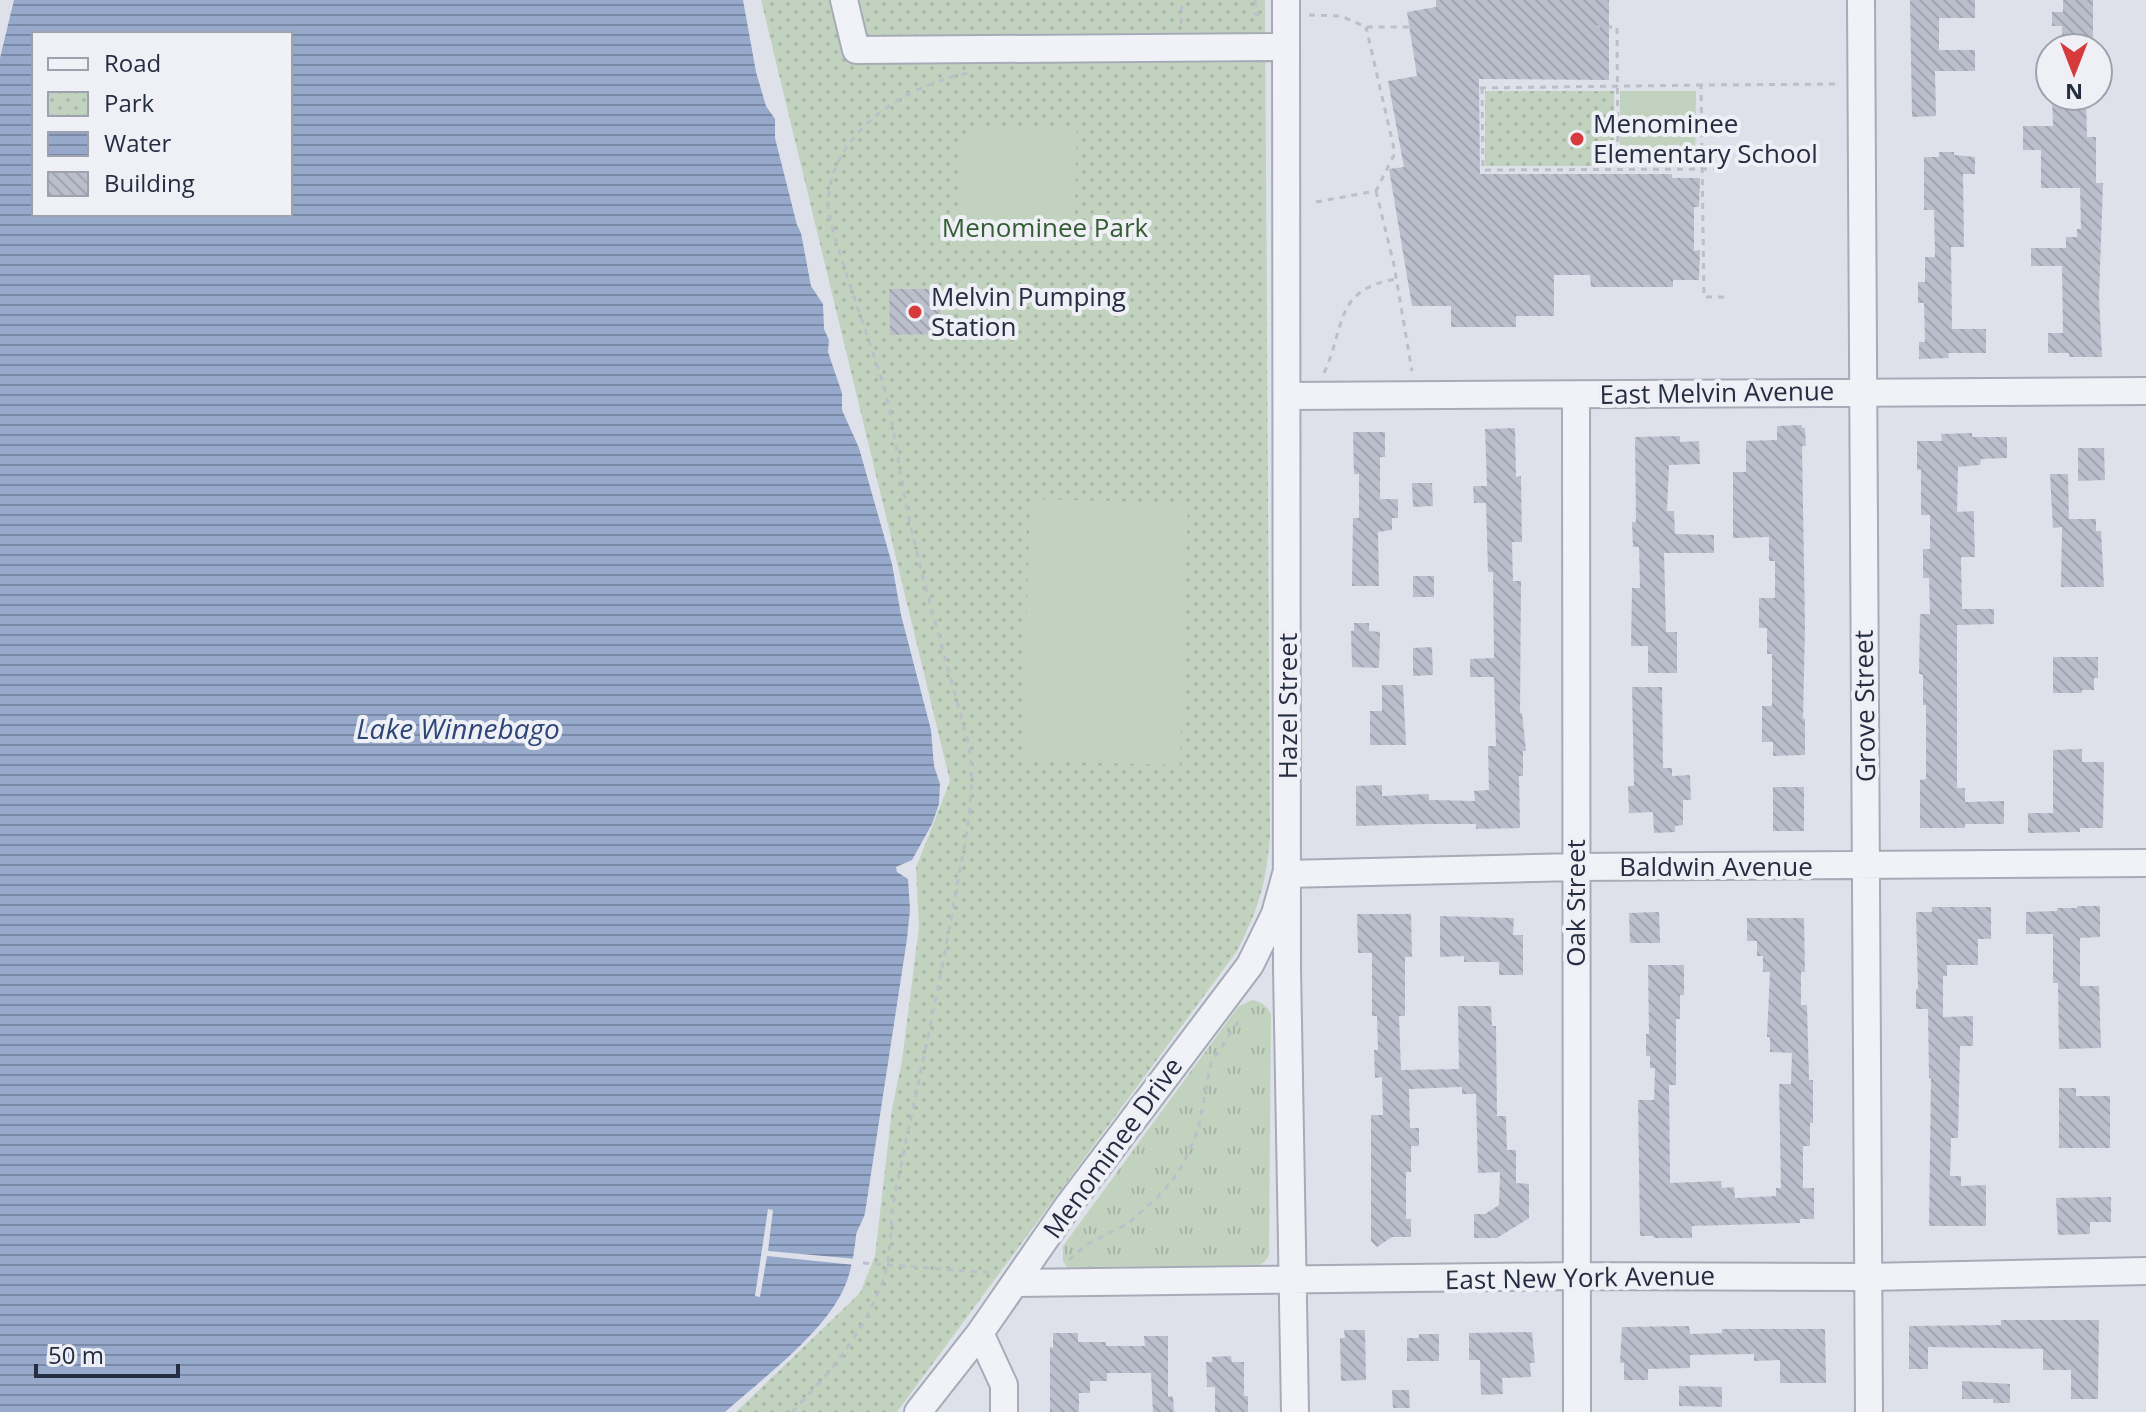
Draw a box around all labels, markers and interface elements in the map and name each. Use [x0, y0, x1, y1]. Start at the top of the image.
legend [32, 32, 292, 216]
north arrow [2034, 32, 2114, 112]
text: Road [104, 46, 161, 79]
text: N [2065, 78, 2083, 108]
text: Park [104, 86, 155, 119]
place label: Menominee Elementary School [1593, 105, 1818, 171]
text: Water [104, 126, 172, 159]
marker: Menominee Elementary School [1568, 130, 1586, 148]
text: Building [104, 166, 195, 199]
park label: Menominee Park [942, 209, 1149, 245]
place label: Melvin Pumping Station [931, 278, 1126, 344]
marker: Melvin Pumping Station [906, 303, 924, 321]
street label: East Melvin Avenue [1599, 372, 1835, 412]
street label: Grove Street [1845, 630, 1883, 782]
street label: Hazel Street [1269, 633, 1305, 779]
water label: Lake Winnebago [356, 709, 560, 747]
street label: Oak Street [1557, 839, 1593, 967]
street label: Baldwin Avenue [1619, 848, 1813, 884]
street label: Menominee Drive [1034, 1050, 1190, 1245]
street label: East New York Avenue [1445, 1257, 1715, 1297]
scale bar [36, 1328, 178, 1378]
text: 50 m [48, 1338, 104, 1371]

